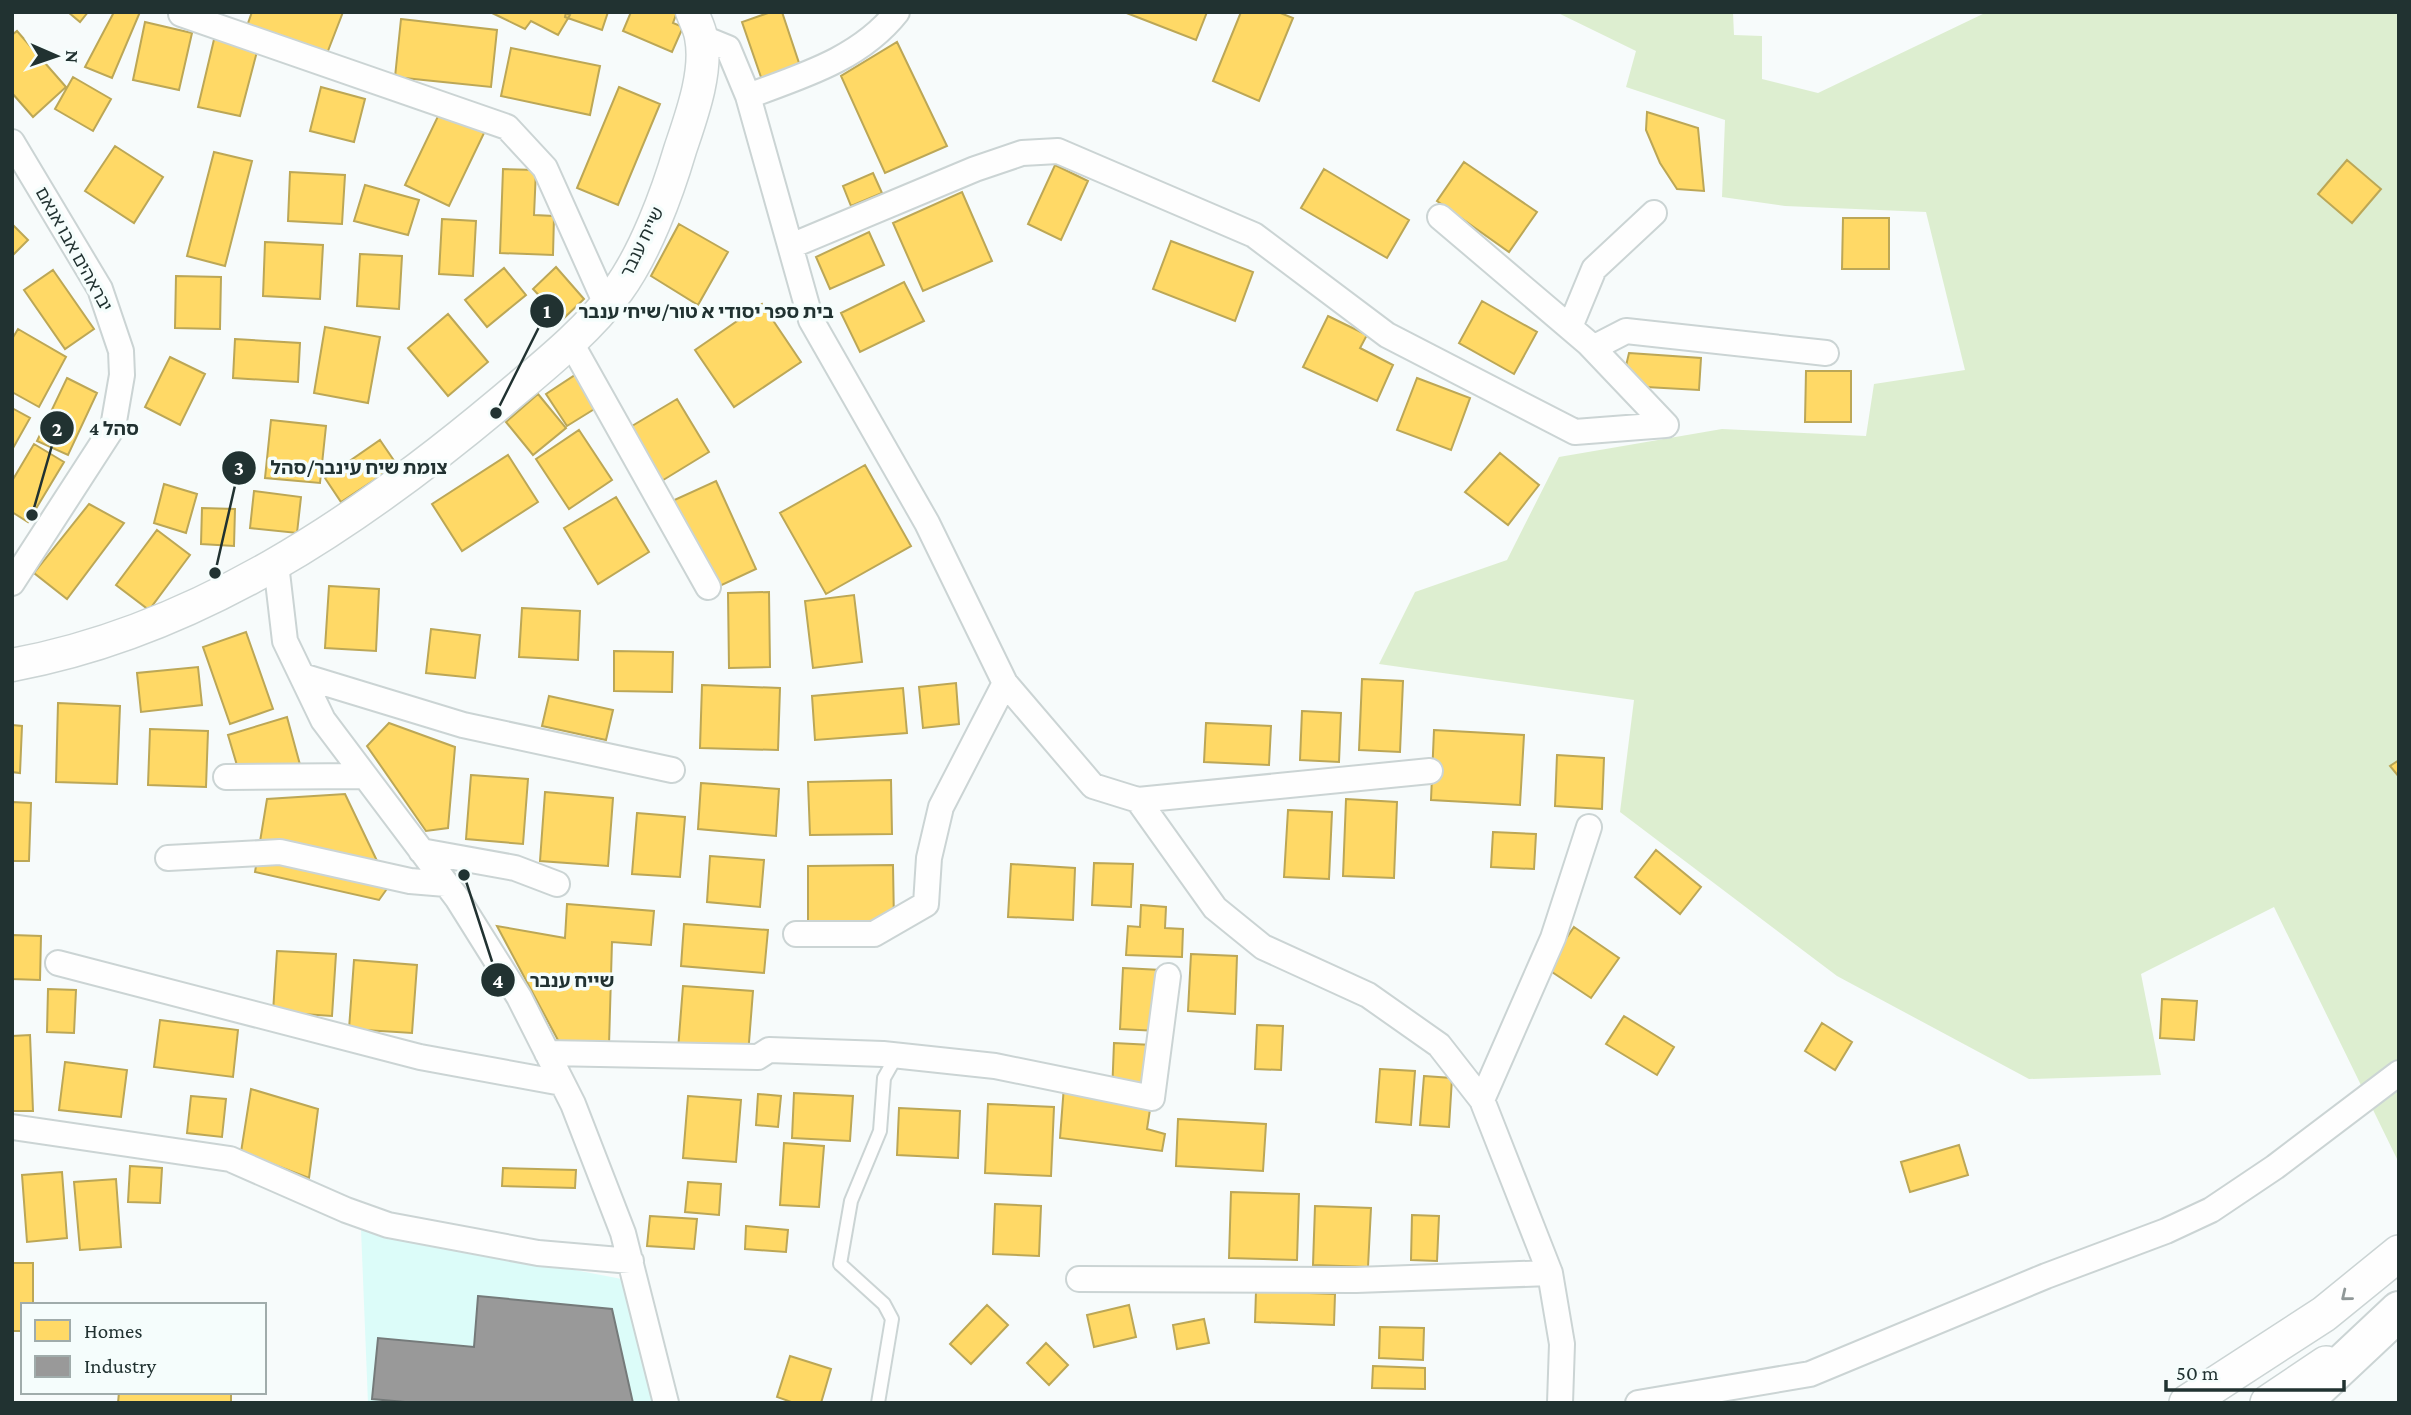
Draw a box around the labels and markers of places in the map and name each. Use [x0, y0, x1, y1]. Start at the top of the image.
callout: בית ספר יסודי א טור/שיח׳ ענבר [529, 291, 848, 331]
callout: סהל 4 [40, 408, 152, 448]
callout: צומת שיח עינבר/סהל [221, 448, 461, 488]
callout: שייח ענבר [480, 960, 628, 1000]

